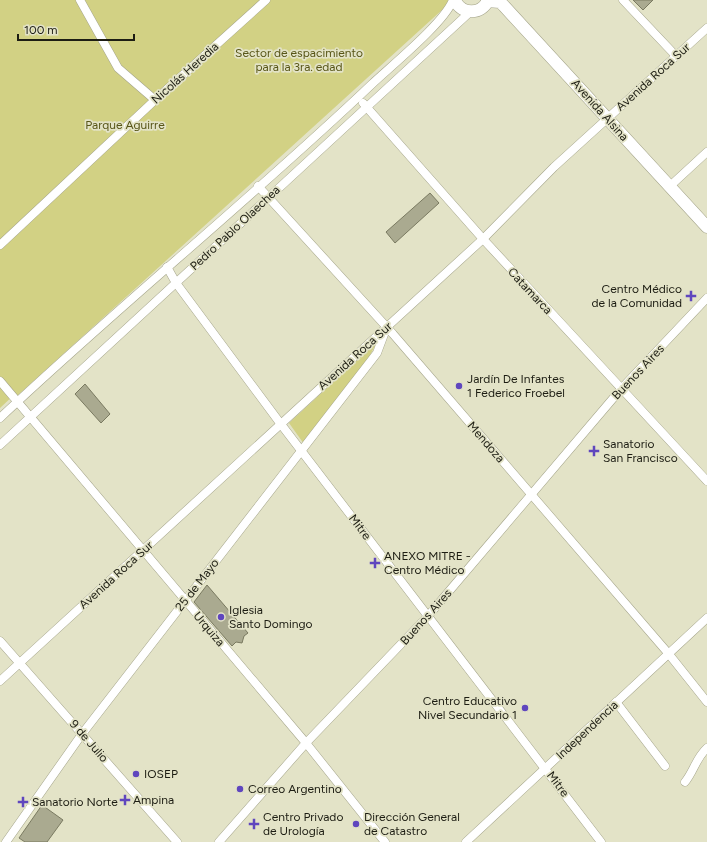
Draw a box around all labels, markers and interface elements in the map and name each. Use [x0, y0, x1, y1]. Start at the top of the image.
scale bar [18, 16, 134, 42]
text: 100 m [24, 23, 58, 37]
street label: Nicolás Heredia [149, 39, 221, 107]
street label: Avenida Roca Sur [613, 40, 693, 114]
park label: Sector de espacimiento para la 3ra. edad [235, 46, 363, 74]
street label: Avenida Alsina [569, 76, 631, 144]
park label: Parque Aguirre [85, 118, 165, 132]
street label: Pedro Pablo Olaechea [187, 183, 283, 273]
street label: Catamarca [505, 265, 555, 317]
place label: Centro Médico de la Comunidad [592, 282, 682, 310]
marker: Centro Médico de la Comunidad [685, 290, 697, 302]
street label: Avenida Roca Sur [315, 319, 395, 393]
street label: Buenos Aires [609, 341, 667, 402]
place label: Jardín De Infantes 1 Federico Froebel [467, 372, 565, 400]
marker: Jardín De Infantes 1 Federico Froebel [454, 381, 464, 391]
street label: Mendoza [465, 419, 507, 465]
place label: Sanatorio San Francisco [603, 437, 678, 465]
marker: Sanatorio San Francisco [588, 445, 600, 457]
street label: Mitre [346, 512, 374, 543]
street label: Avenida Roca Sur [76, 538, 156, 612]
place label: ANEXO MITRE - Centro Médico [384, 549, 471, 577]
street label: 25 de Mayo [172, 556, 222, 614]
marker: ANEXO MITRE - Centro Médico [369, 557, 381, 569]
street label: Buenos Aires [397, 586, 455, 648]
place label: Iglesia Santo Domingo [229, 603, 313, 631]
street label: Urquiza [190, 609, 228, 649]
marker: Iglesia Santo Domingo [216, 612, 226, 622]
place label: Centro Educativo Nivel Secundario 1 [418, 694, 517, 722]
street label: Independencia [553, 698, 621, 762]
marker: Centro Educativo Nivel Secundario 1 [520, 703, 530, 713]
street label: 9 de Julio [67, 717, 111, 765]
place label: IOSEP [144, 767, 178, 781]
marker: IOSEP [131, 769, 141, 779]
street label: Mitre [544, 769, 572, 800]
place label: Correo Argentino [248, 782, 342, 796]
marker: Correo Argentino [235, 784, 245, 794]
place label: Ampina [133, 793, 174, 807]
place label: Sanatorio Norte [32, 795, 118, 809]
marker: Ampina [120, 795, 130, 805]
marker: Sanatorio Norte [17, 796, 29, 808]
place label: Centro Privado de Urología [263, 810, 343, 838]
place label: Dirección General de Catastro [364, 810, 460, 838]
marker: Centro Privado de Urología [248, 818, 260, 830]
marker: Dirección General de Catastro [351, 819, 361, 829]

